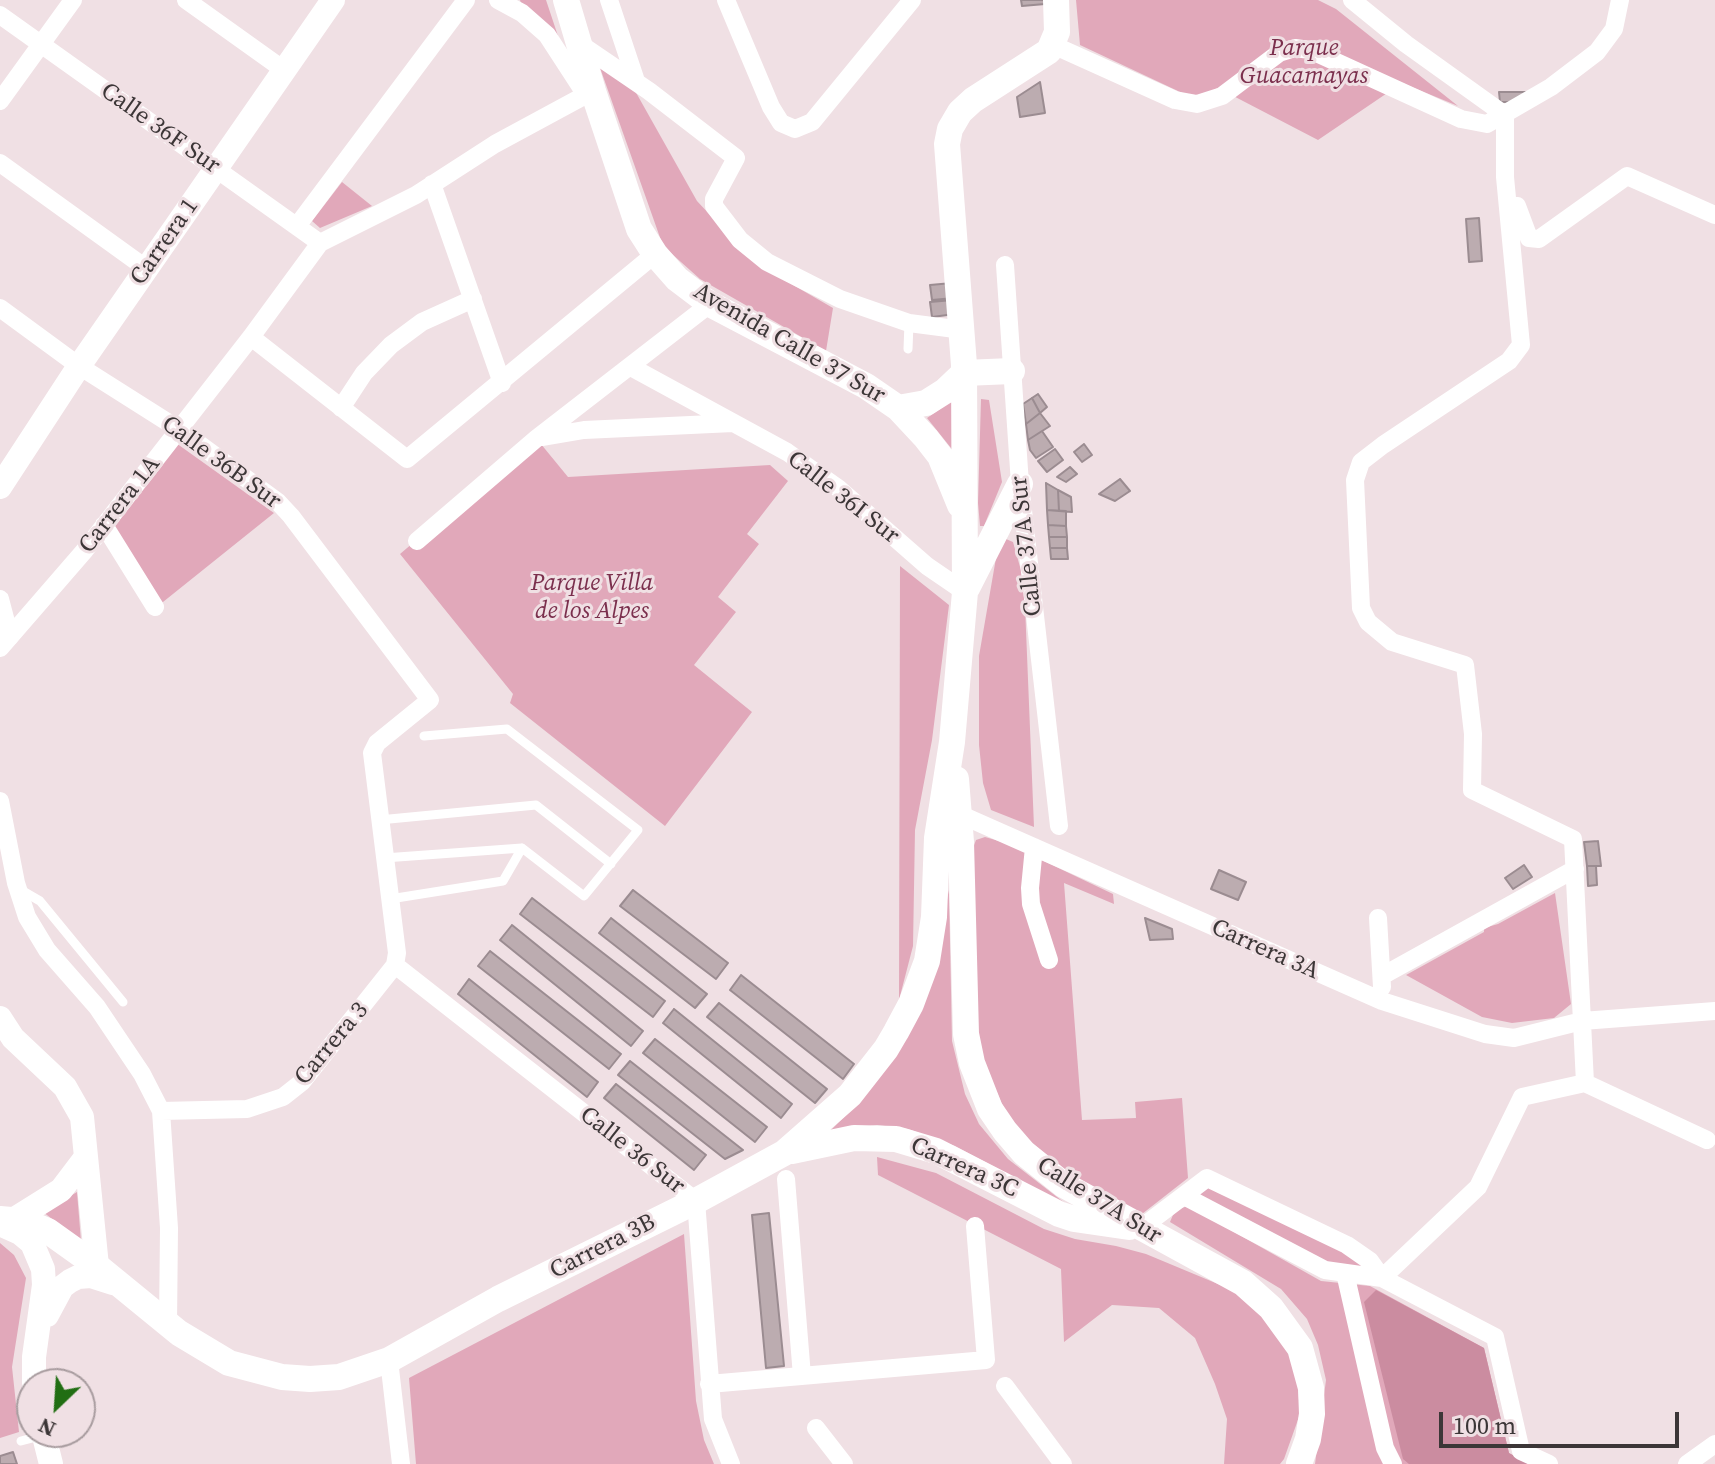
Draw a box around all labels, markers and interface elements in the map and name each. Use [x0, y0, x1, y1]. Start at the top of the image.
park label: Parque Guacamayas [1240, 35, 1368, 91]
street label: Calle 36F Sur [95, 77, 225, 181]
street label: Carrera 1 [125, 193, 205, 291]
street label: Avenida Calle 37 Sur [688, 277, 890, 411]
street label: Calle 36B Sur [156, 410, 286, 516]
street label: Calle 36I Sur [781, 445, 905, 551]
street label: Carrera 1A [73, 451, 167, 559]
street label: Calle 37A Sur [1005, 474, 1049, 618]
park label: Parque Villa de los Alpes [531, 570, 653, 626]
street label: Carrera 3A [1207, 913, 1323, 987]
street label: Carrera 3 [289, 997, 375, 1091]
street label: Calle 36 Sur [574, 1101, 690, 1201]
street label: Carrera 3C [906, 1132, 1022, 1204]
street label: Calle 37A Sur [1031, 1151, 1167, 1251]
street label: Carrera 3B [546, 1208, 660, 1286]
north arrow [16, 1368, 96, 1448]
scale bar [1443, 1396, 1683, 1446]
text: 100 m [1453, 1409, 1516, 1442]
text: N [33, 1411, 60, 1445]

